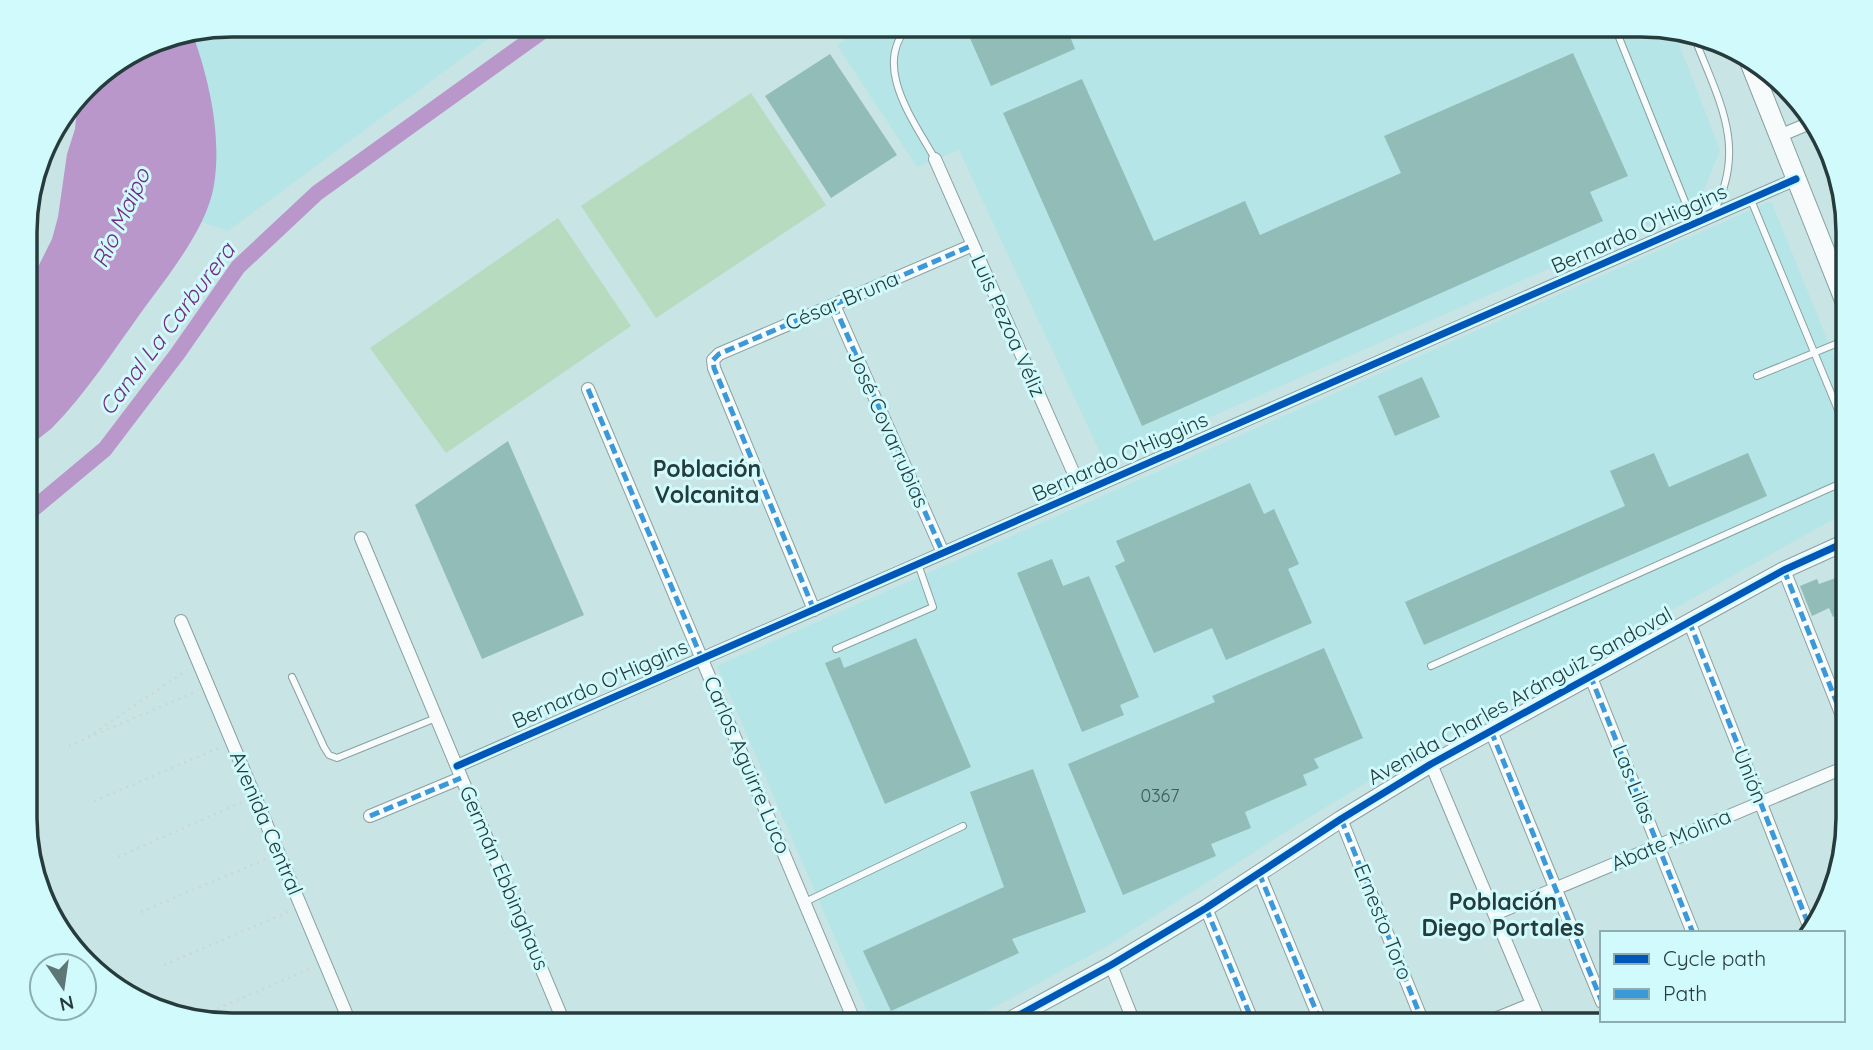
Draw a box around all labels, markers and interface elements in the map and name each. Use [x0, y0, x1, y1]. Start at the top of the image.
water label: Río Maipo [85, 163, 157, 272]
street label: Bernardo O'Higgins [1547, 178, 1731, 279]
water label: Canal La Carburera [92, 236, 242, 421]
street label: Luis Pezoa Véliz [966, 250, 1052, 401]
street label: César Bruna [781, 265, 902, 336]
street label: José Covarrubias [842, 346, 935, 512]
street label: Bernardo O'Higgins [1028, 406, 1212, 507]
district label: Población Volcanita [653, 454, 761, 509]
street label: Avenida Charles Aránguiz Sandoval [1363, 600, 1676, 790]
street label: Bernardo O'Higgins [508, 633, 692, 734]
street label: Carlos Aguirre Luco [699, 672, 797, 857]
street label: Las Lilas [1607, 740, 1662, 827]
street label: Unión [1728, 745, 1774, 807]
street label: Avenida Central [225, 747, 309, 899]
street label: Germán Ebbinghaus [454, 782, 556, 974]
house number: 0367 [1140, 784, 1180, 807]
street label: Abate Molina [1607, 802, 1735, 876]
street label: Ernesto Toro [1349, 860, 1419, 983]
district label: Población Diego Portales [1422, 887, 1584, 942]
legend [1600, 931, 1845, 1022]
text: Cycle path [1663, 945, 1766, 971]
north arrow [28, 952, 98, 1022]
text: Path [1663, 980, 1707, 1006]
text: N [57, 990, 76, 1017]

